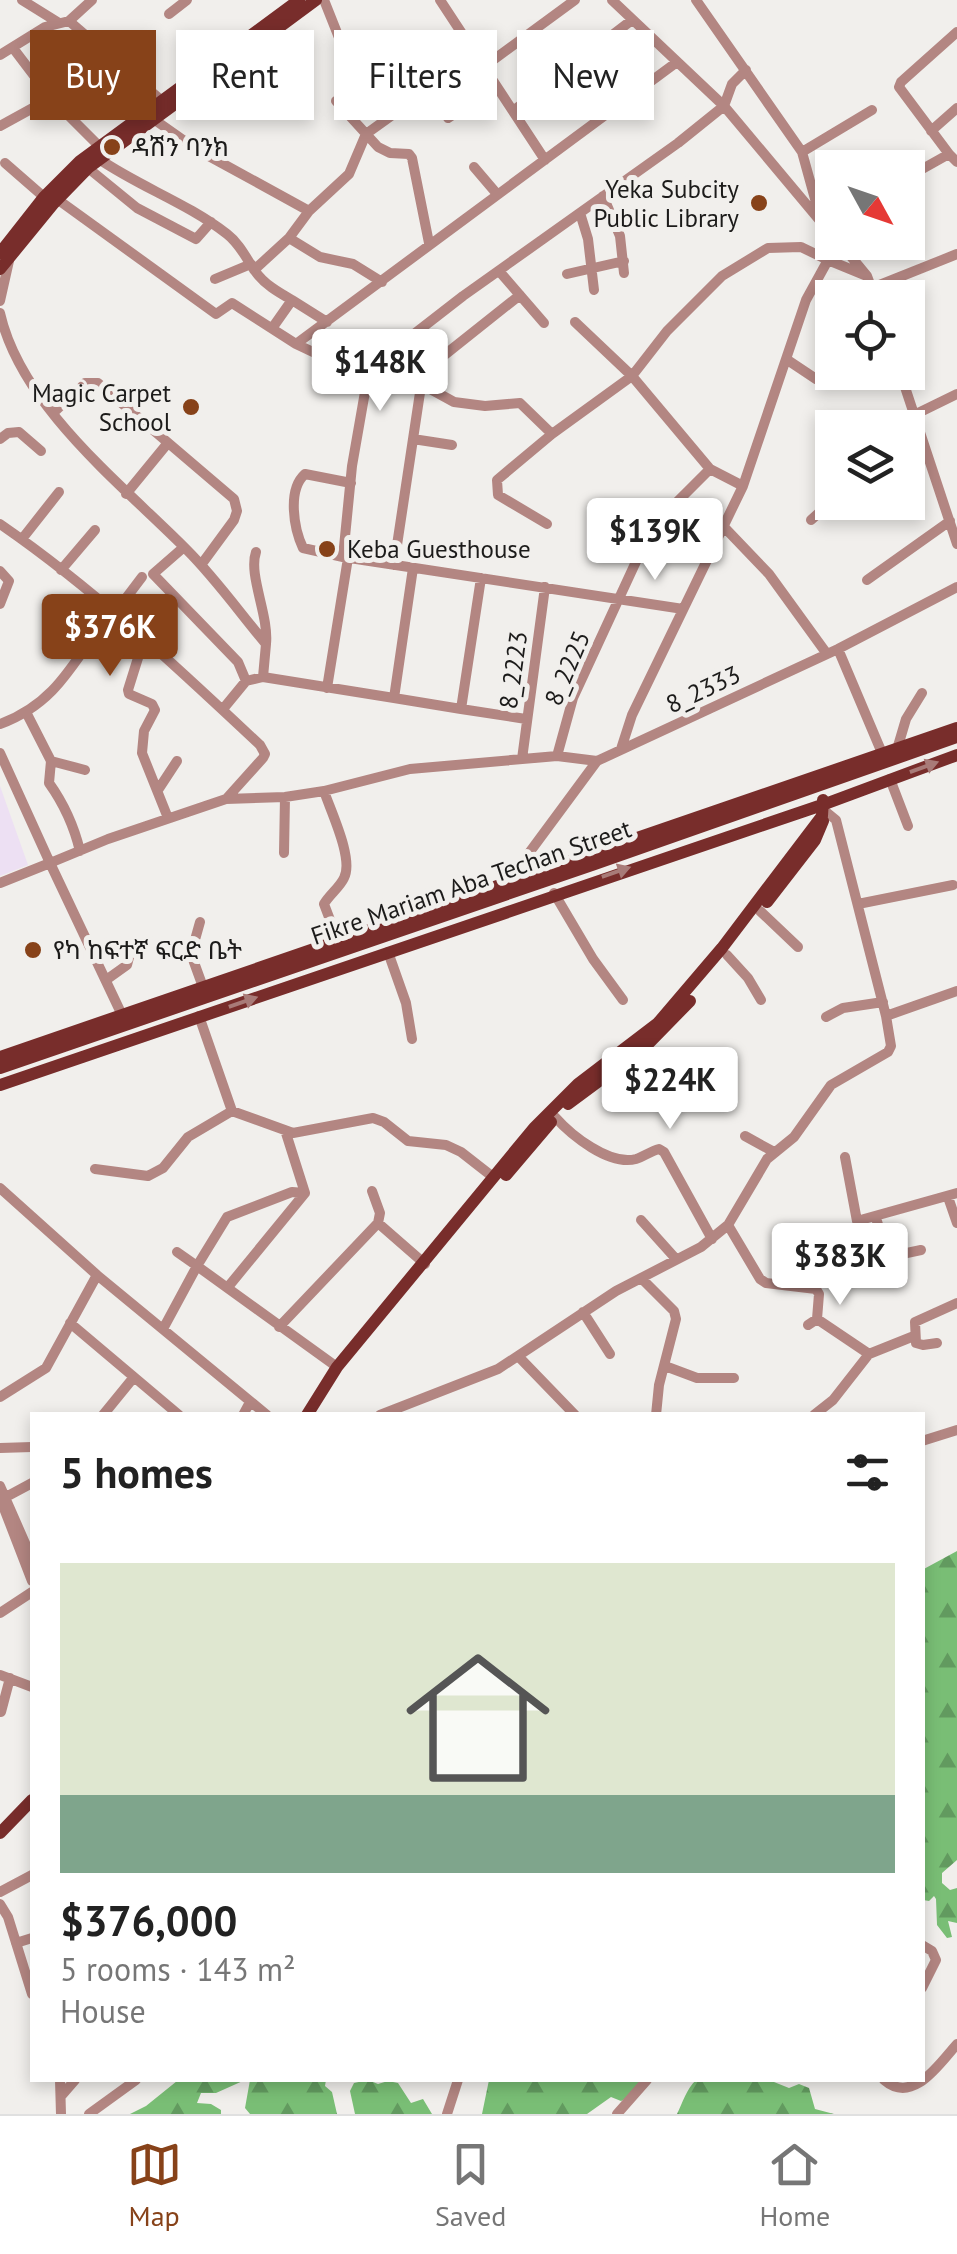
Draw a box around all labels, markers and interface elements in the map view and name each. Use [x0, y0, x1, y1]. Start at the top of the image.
chip: Buy [30, 30, 156, 120]
chip: Rent [176, 30, 314, 120]
chip: Filters [334, 30, 497, 120]
chip: New [517, 30, 654, 120]
place label: ዳሽን ባንክ [132, 131, 229, 163]
marker: ዳሽን ባንክ [101, 136, 123, 158]
north arrow [815, 150, 925, 260]
map controls [815, 150, 925, 520]
place label: Yeka Subcity Public Library [593, 173, 739, 234]
marker: Yeka Subcity Public Library [748, 192, 770, 214]
button: locate [815, 280, 925, 390]
pin: $148K [310, 329, 450, 414]
text: $148K [334, 340, 426, 382]
place label: Magic Carpet School [32, 377, 172, 438]
marker: Magic Carpet School [180, 396, 202, 418]
button: layers [815, 410, 925, 520]
pin: $139K [585, 498, 725, 583]
text: $139K [609, 509, 701, 551]
place label: Keba Guesthouse [347, 533, 531, 565]
marker: Keba Guesthouse [316, 538, 338, 560]
pin: $376K [40, 594, 180, 679]
text: $376K [64, 605, 156, 647]
street label: 8_2225 [537, 626, 597, 710]
street label: 8_2223 [492, 629, 534, 711]
street label: 8_2333 [661, 658, 745, 720]
one-way arrow [909, 758, 939, 773]
street label: Fikre Mariam Aba Techan Street [307, 812, 636, 952]
one-way arrow [602, 864, 632, 879]
place label: የካ ከፍተኛ ፍርድ ቤት [53, 934, 242, 966]
marker: የካ ከፍተኛ ፍርድ ቤት [22, 939, 44, 961]
one-way arrow [228, 993, 258, 1008]
pin: $224K [600, 1047, 740, 1132]
text: $224K [624, 1058, 716, 1100]
pin: $383K [770, 1223, 910, 1308]
text: $383K [794, 1234, 886, 1276]
text: 5 homes [60, 1445, 213, 1500]
icon: filters [840, 1445, 895, 1500]
icon: home [388, 1628, 568, 1808]
text: $376,000 [60, 1893, 237, 1948]
text: 5 rooms · 143 m² [60, 1948, 296, 1990]
text: House [60, 1990, 146, 2032]
tab: Map [127, 2137, 182, 2234]
tab: Saved [435, 2137, 506, 2234]
tab: Home [760, 2137, 830, 2234]

